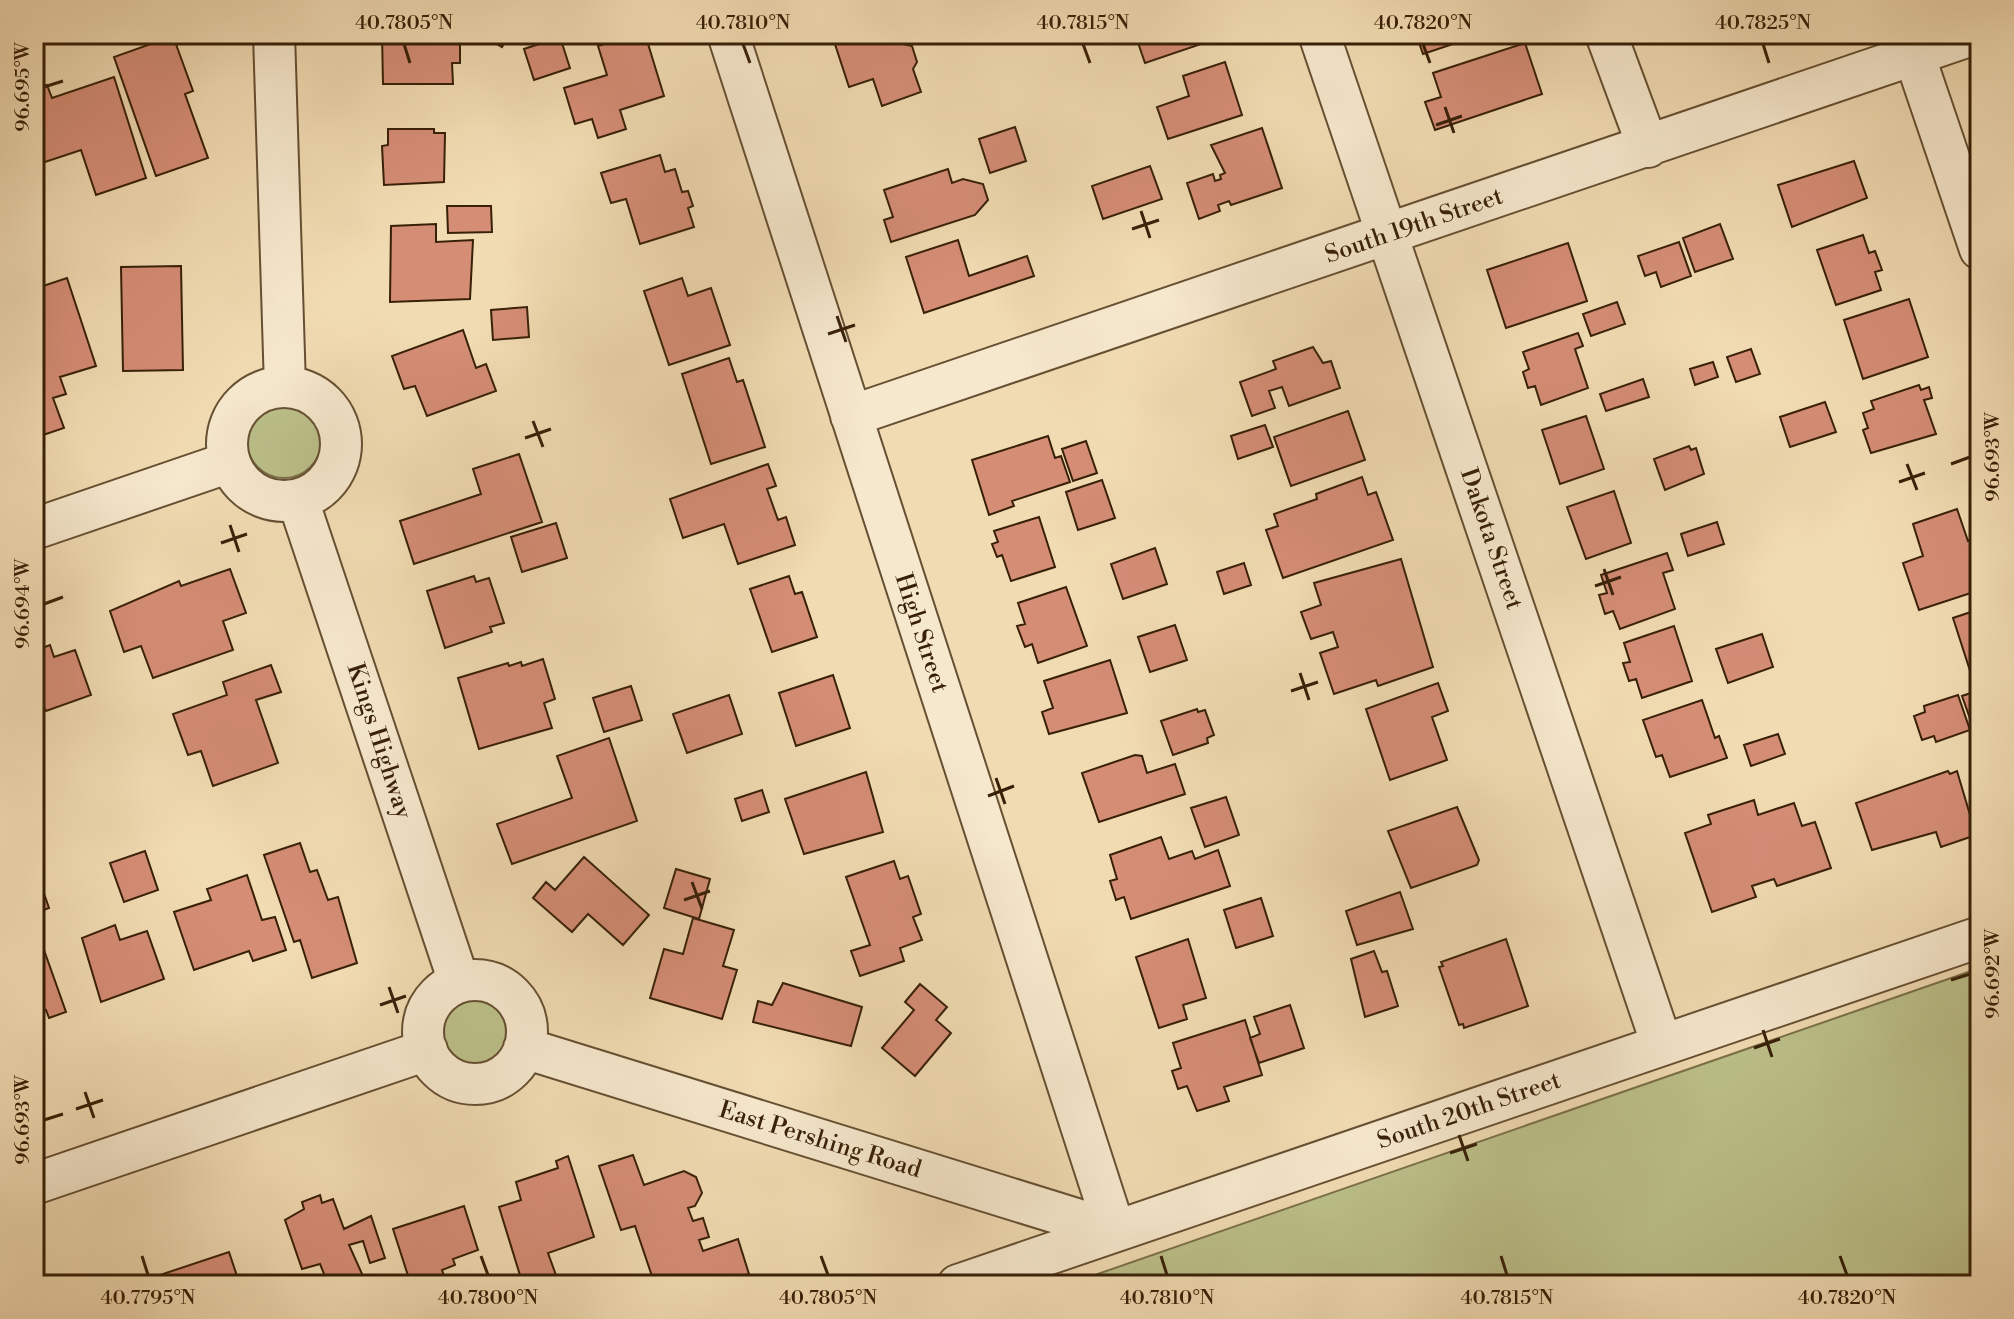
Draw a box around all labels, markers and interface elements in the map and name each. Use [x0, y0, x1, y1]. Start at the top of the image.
text: 40.7805°N [355, 11, 453, 36]
text: 40.7810°N [696, 11, 790, 36]
text: 40.7815°N [1037, 11, 1130, 36]
text: 40.7820°N [1374, 11, 1472, 36]
text: 40.7825°N [1715, 11, 1811, 36]
text: 96.695°W [11, 41, 36, 132]
street label: South 19th Street [1321, 181, 1507, 270]
text: 96.693°W [1981, 411, 2006, 502]
street label: Dakota Street [1453, 464, 1529, 614]
text: 96.694°W [11, 558, 36, 649]
street label: High Street [888, 569, 955, 697]
street label: Kings Highway [340, 659, 418, 823]
text: 96.692°W [1981, 928, 2006, 1019]
street label: South 20th Street [1373, 1065, 1565, 1156]
text: 96.693°W [11, 1074, 36, 1165]
street label: East Pershing Road [715, 1095, 925, 1185]
text: 40.7795°N [101, 1286, 196, 1311]
text: 40.7800°N [438, 1286, 538, 1311]
text: 40.7805°N [779, 1286, 877, 1311]
text: 40.7810°N [1120, 1286, 1214, 1311]
text: 40.7815°N [1461, 1286, 1554, 1311]
text: 40.7820°N [1798, 1286, 1896, 1311]

